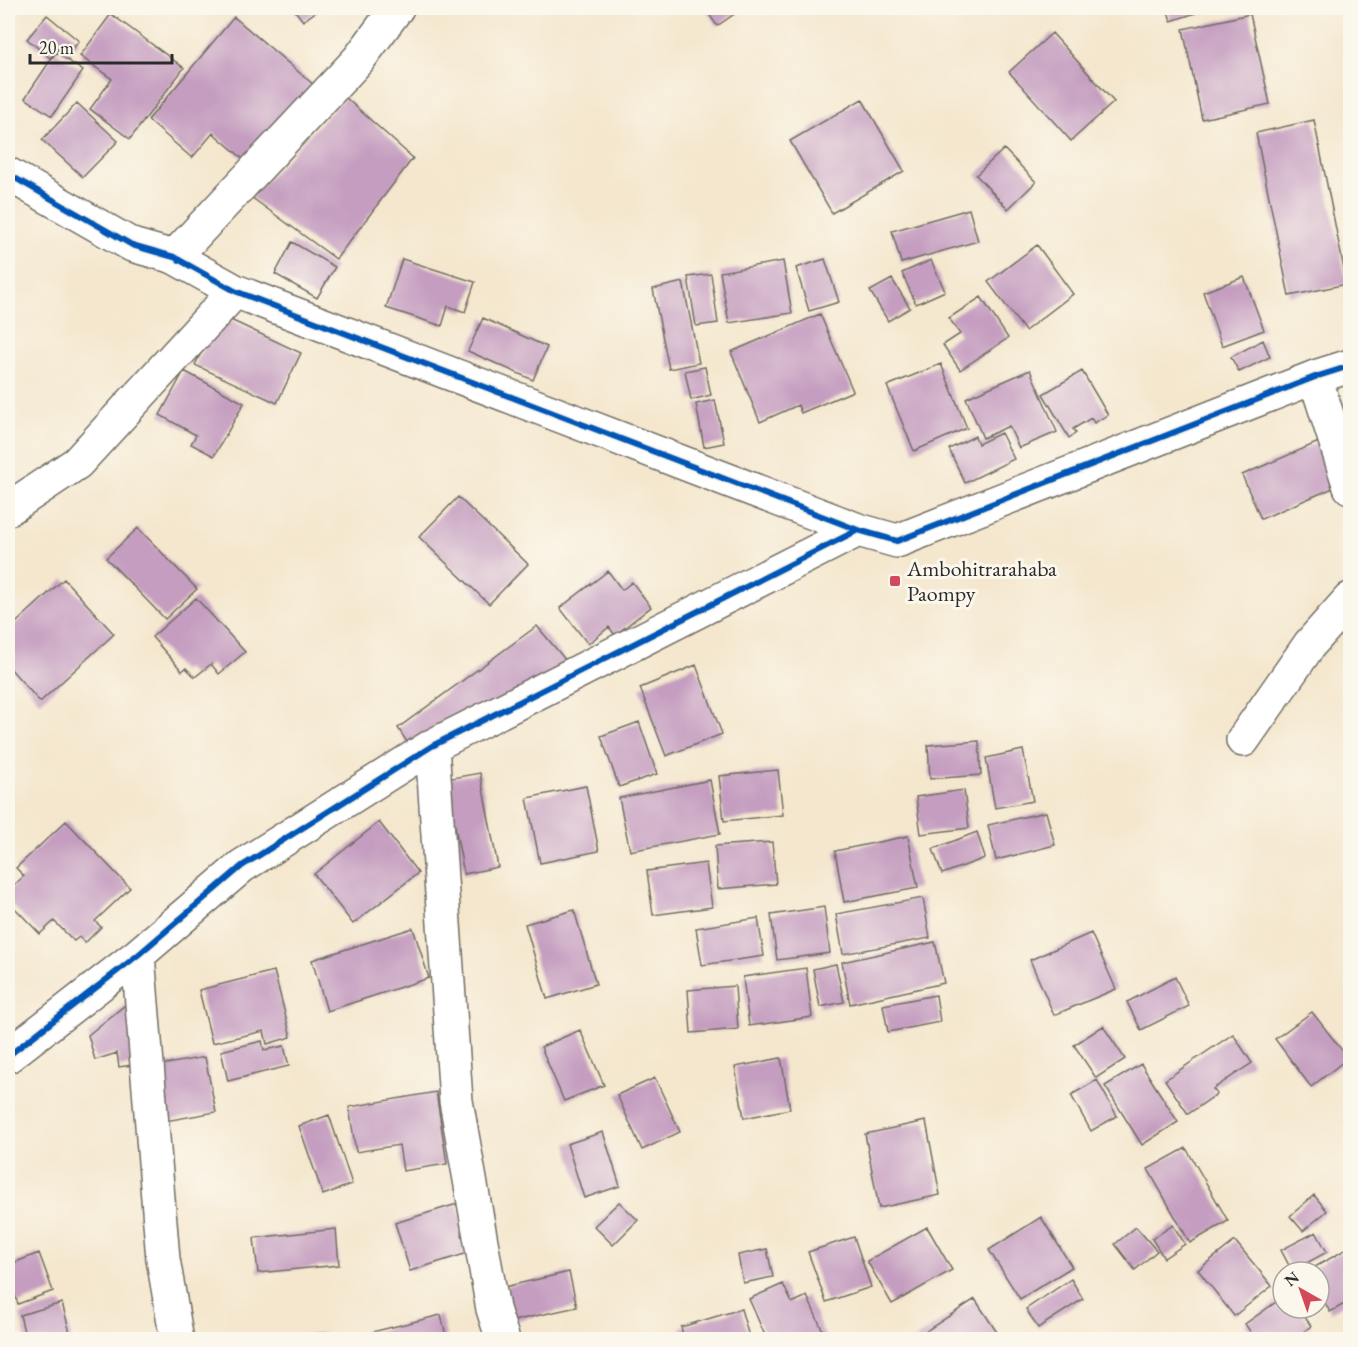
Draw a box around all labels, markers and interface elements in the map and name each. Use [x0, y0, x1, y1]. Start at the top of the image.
scale bar [30, 27, 172, 65]
text: 20 m [39, 36, 74, 59]
place label: Ambohitrarahaba Paompy [906, 554, 1057, 608]
marker: Ambohitrarahaba Paompy [888, 574, 902, 588]
north arrow [1271, 1260, 1331, 1320]
text: N [1280, 1267, 1303, 1291]

